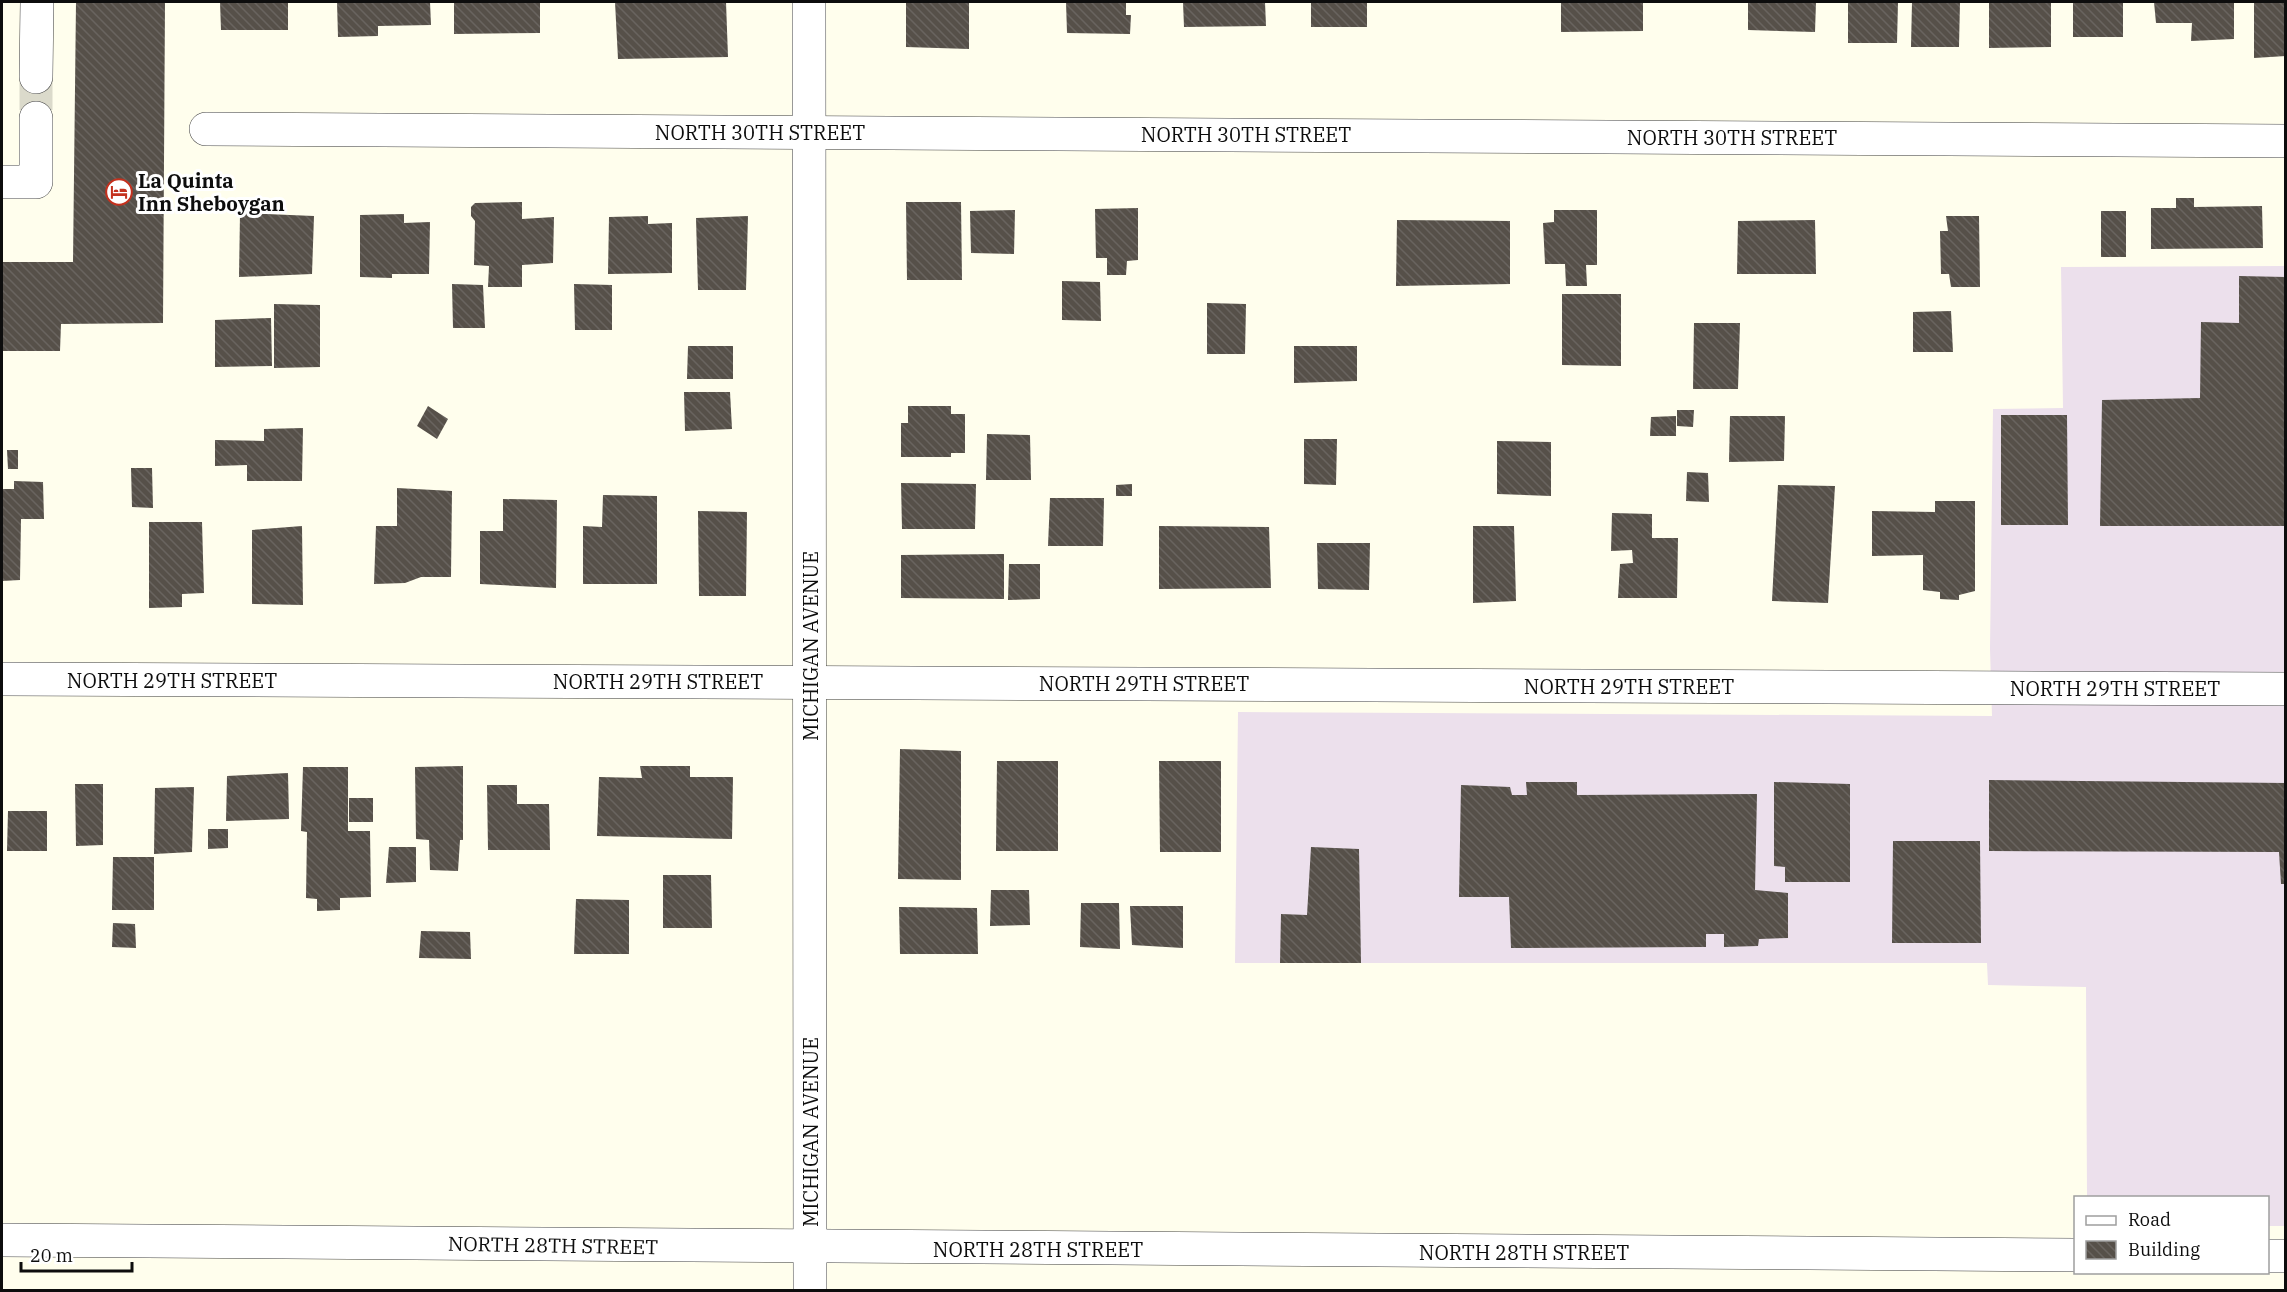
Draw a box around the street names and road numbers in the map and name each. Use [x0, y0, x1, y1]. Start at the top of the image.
street label: NORTH 30TH STREET [655, 119, 865, 146]
street label: NORTH 30TH STREET [1141, 121, 1351, 148]
street label: NORTH 30TH STREET [1627, 124, 1837, 151]
street label: MICHIGAN AVENUE [797, 551, 824, 741]
street label: NORTH 29TH STREET [67, 667, 277, 694]
street label: NORTH 29TH STREET [553, 668, 763, 695]
street label: NORTH 29TH STREET [1039, 670, 1249, 697]
street label: NORTH 29TH STREET [1524, 673, 1734, 700]
street label: NORTH 29TH STREET [2010, 675, 2220, 702]
street label: MICHIGAN AVENUE [797, 1037, 824, 1227]
street label: NORTH 28TH STREET [448, 1230, 658, 1260]
street label: NORTH 28TH STREET [933, 1236, 1143, 1263]
street label: NORTH 28TH STREET [1419, 1239, 1629, 1266]

